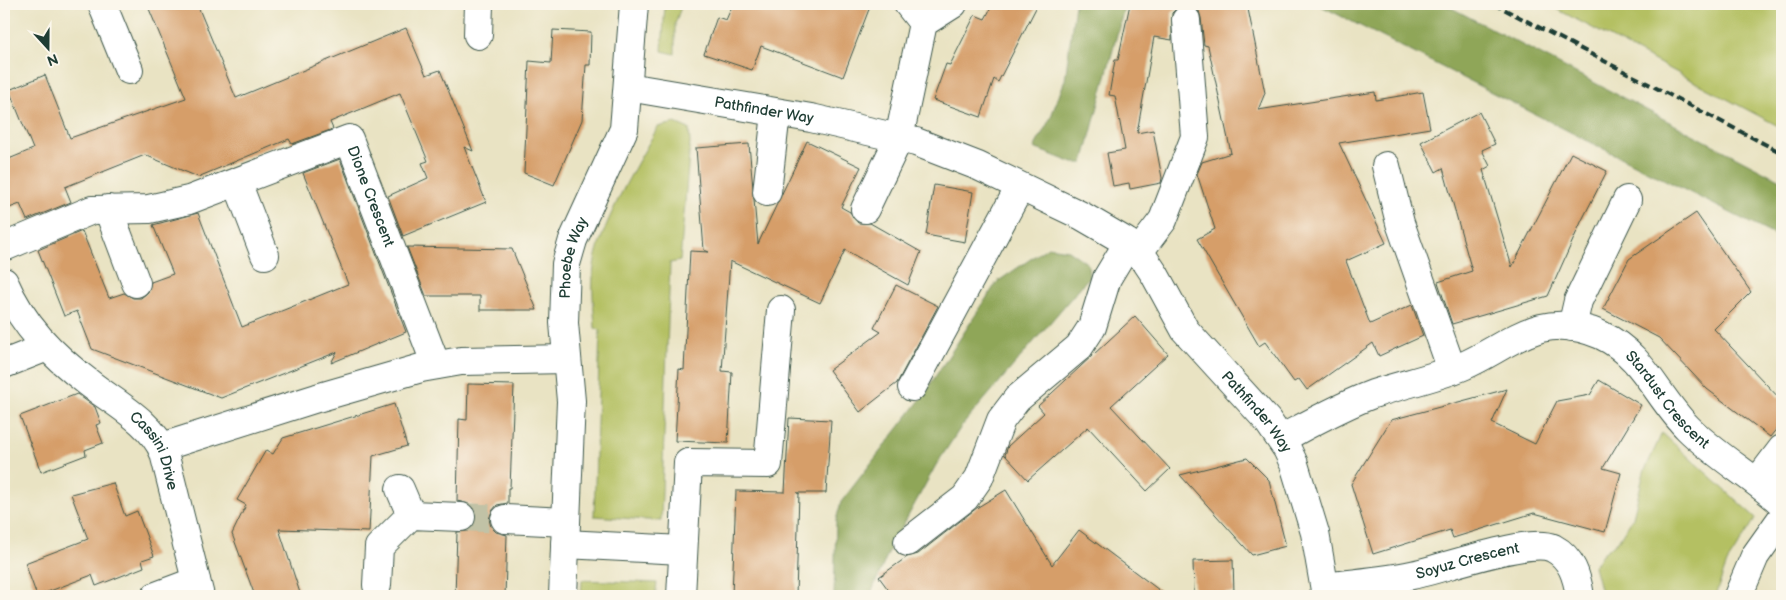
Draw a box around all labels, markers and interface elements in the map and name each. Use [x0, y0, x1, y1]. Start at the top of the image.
north arrow [22, 22, 72, 72]
text: N [45, 50, 60, 69]
street label: Pathfinder Way [713, 93, 815, 128]
street label: Dione Crescent [343, 143, 399, 250]
street label: Phoebe Way [556, 214, 592, 299]
street label: Stardust Crescent [1621, 347, 1714, 453]
street label: Pathfinder Way [1217, 367, 1296, 457]
street label: Cassini Drive [125, 407, 182, 492]
street label: Soyuz Crescent [1414, 539, 1521, 584]

